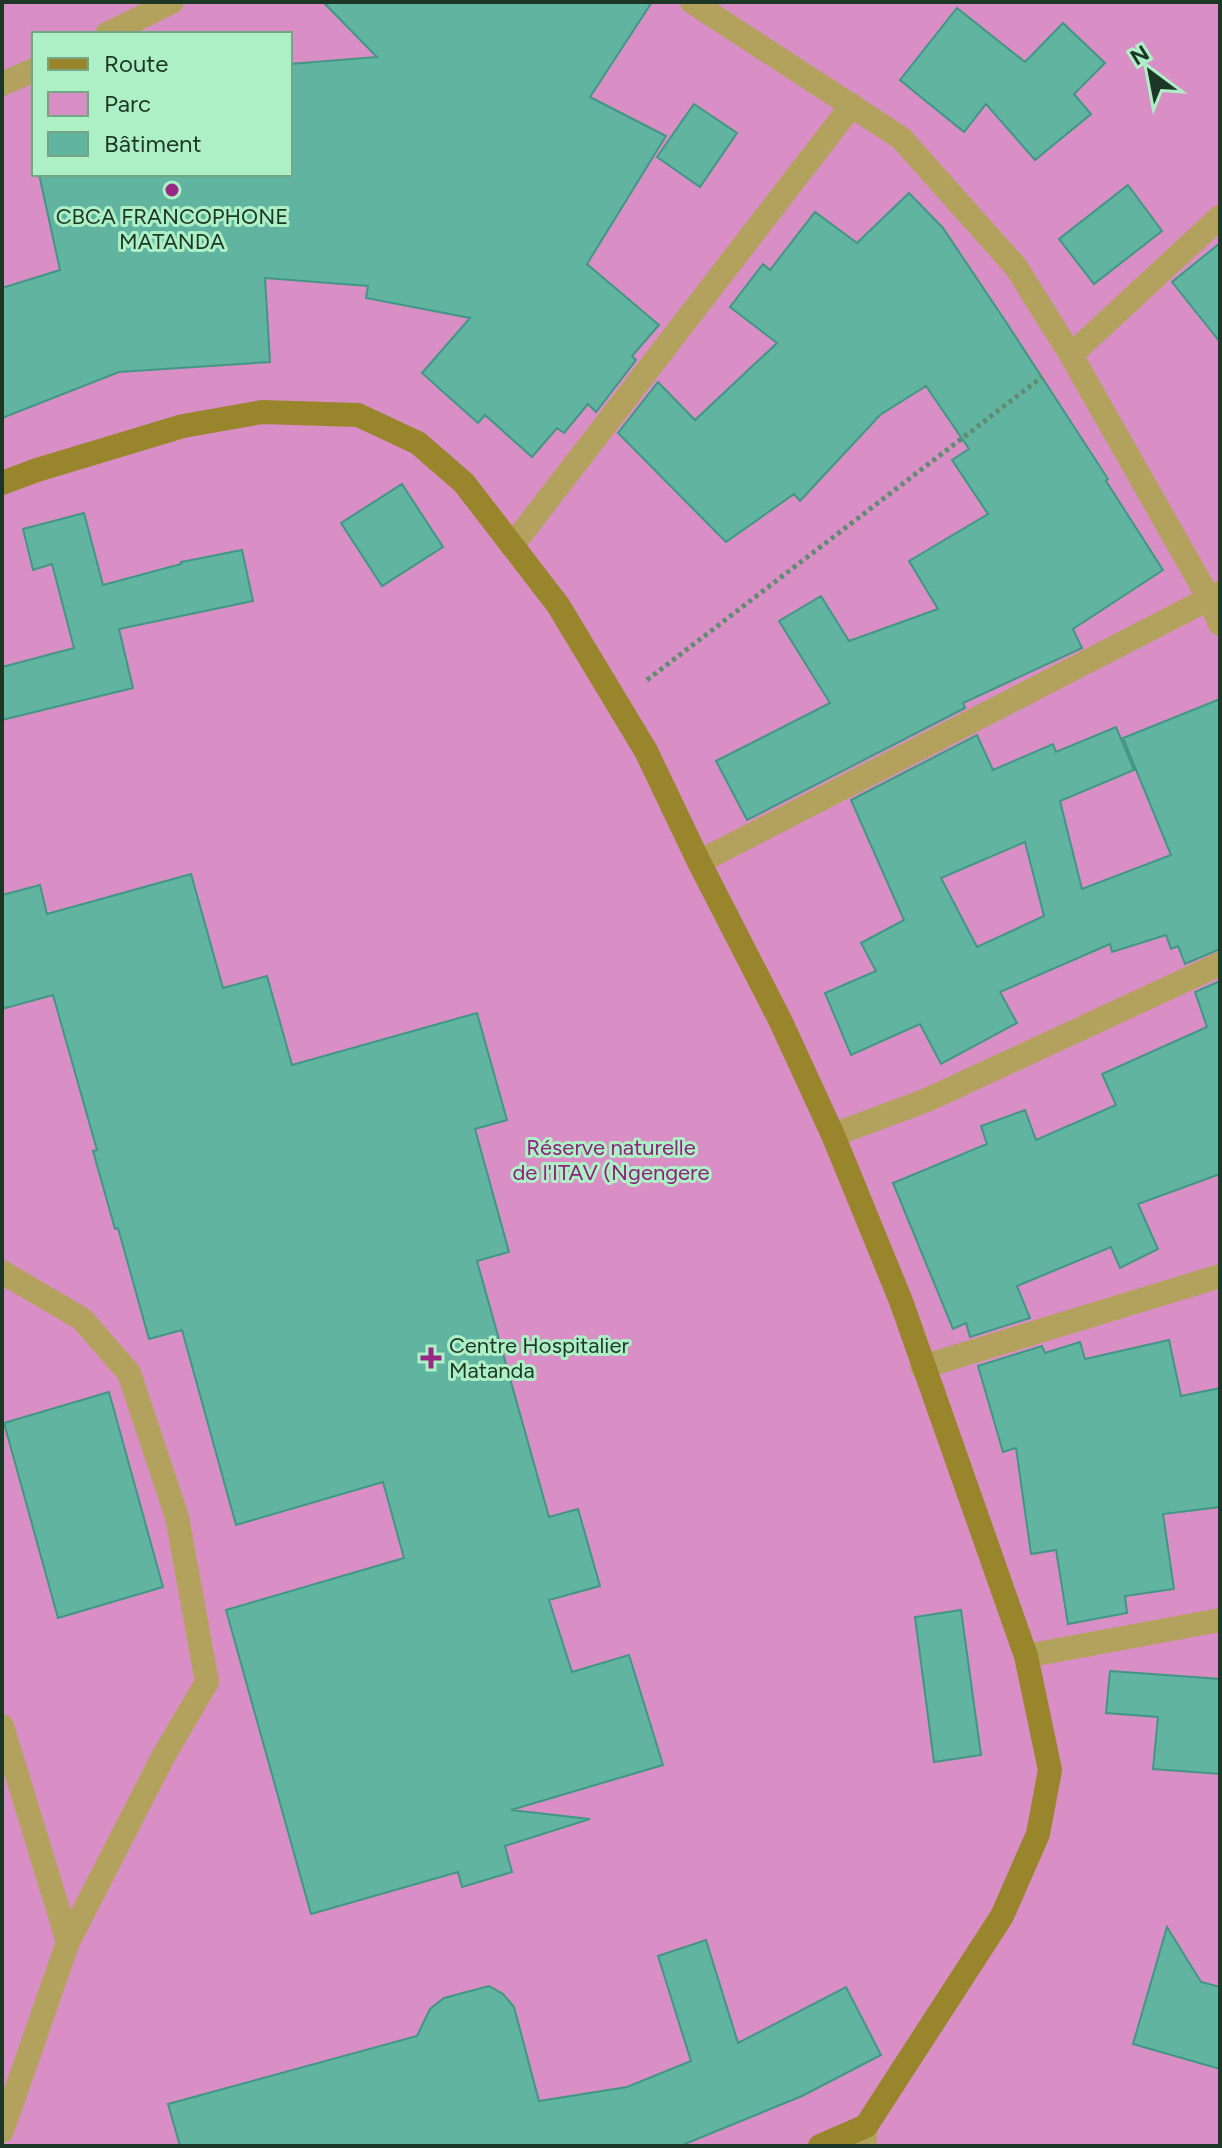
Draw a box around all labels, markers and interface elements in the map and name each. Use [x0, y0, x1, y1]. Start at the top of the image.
legend [32, 32, 292, 176]
north arrow [1110, 32, 1190, 112]
text: N [1125, 40, 1154, 71]
text: Route [104, 49, 168, 78]
text: Parc [104, 89, 151, 118]
text: Bâtiment [104, 129, 202, 158]
marker: CBCA FRANCOPHONE MATANDA [163, 181, 181, 199]
place label: CBCA FRANCOPHONE MATANDA [56, 203, 288, 255]
park label: Réserve naturelle de l'ITAV (Ngengere [512, 1134, 710, 1186]
place label: Centre Hospitalier Matanda [449, 1332, 629, 1384]
marker: Centre Hospitalier Matanda [420, 1347, 442, 1369]

